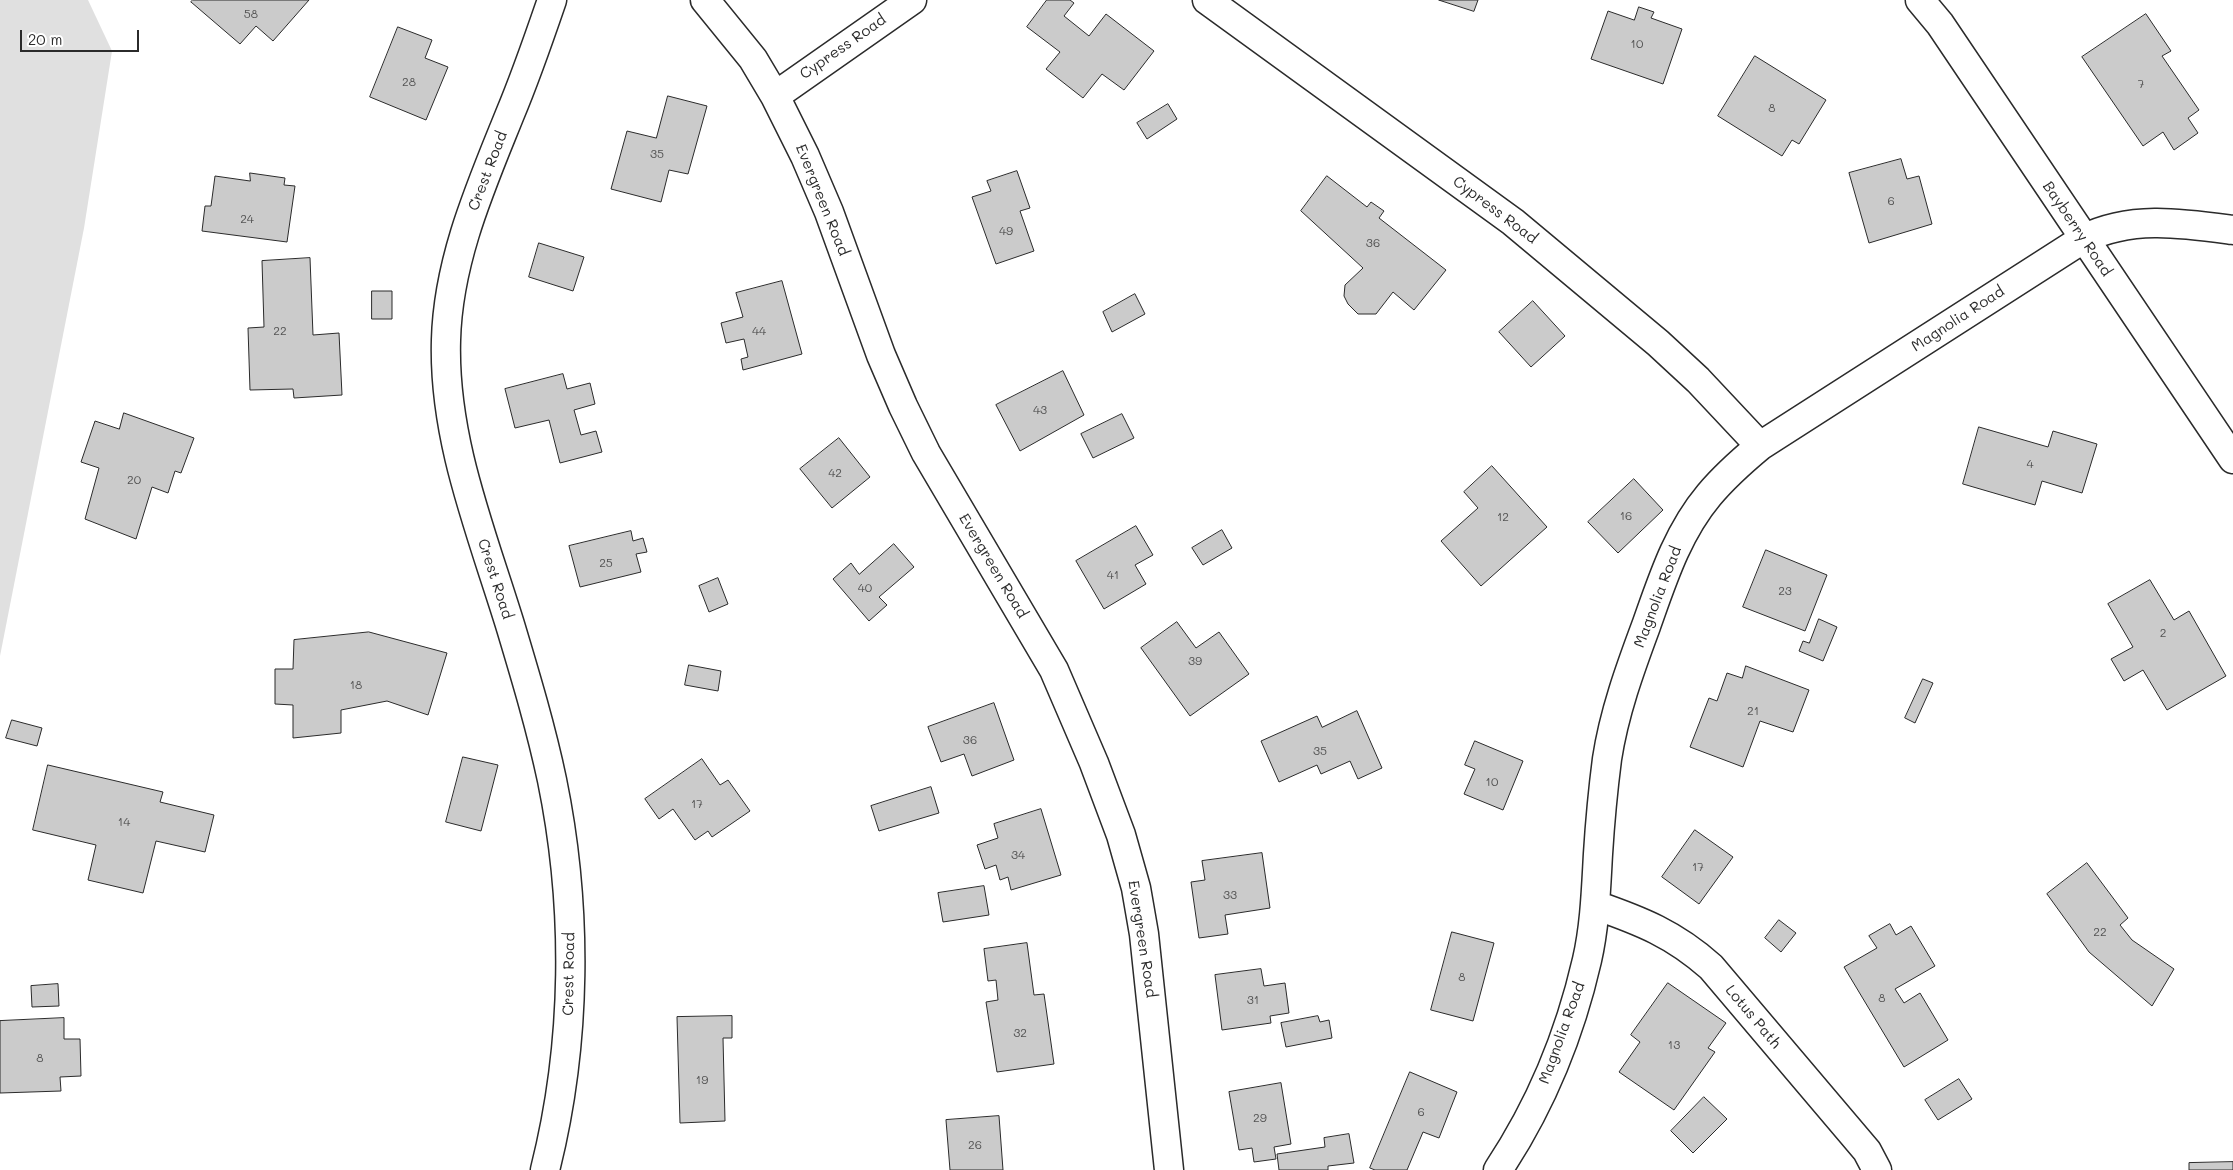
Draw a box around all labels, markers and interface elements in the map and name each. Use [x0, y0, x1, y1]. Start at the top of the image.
house number: 58 [244, 7, 258, 21]
street label: Cypress Road [796, 11, 890, 83]
scale bar [22, 20, 141, 52]
text: 20 m [28, 29, 62, 49]
house number: 10 [1631, 37, 1643, 51]
house number: 28 [402, 75, 416, 89]
house number: 7 [2138, 77, 2144, 91]
house number: 8 [1768, 101, 1776, 115]
street label: Crest Road [465, 129, 511, 213]
street label: Evergreen Road [791, 142, 853, 258]
house number: 35 [650, 147, 664, 161]
street label: Cypress Road [1449, 172, 1541, 248]
street label: Bayberry Road [2039, 178, 2115, 280]
house number: 6 [1887, 194, 1895, 208]
house number: 24 [240, 212, 254, 226]
house number: 49 [999, 224, 1013, 238]
house number: 36 [1366, 236, 1380, 250]
street label: Magnolia Road [1908, 282, 2008, 356]
house number: 22 [273, 324, 287, 338]
house number: 44 [752, 324, 766, 338]
house number: 43 [1033, 403, 1047, 417]
house number: 4 [2026, 457, 2034, 471]
house number: 42 [828, 466, 842, 480]
house number: 20 [127, 473, 141, 487]
house number: 16 [1620, 509, 1632, 523]
house number: 12 [1497, 510, 1509, 524]
street label: Evergreen Road [955, 511, 1031, 621]
street label: Crest Road [474, 536, 516, 622]
street label: Magnolia Road [1630, 544, 1686, 650]
house number: 25 [599, 556, 613, 570]
house number: 41 [1107, 568, 1119, 582]
house number: 40 [858, 581, 872, 595]
house number: 23 [1778, 584, 1792, 598]
house number: 2 [2160, 626, 2166, 640]
house number: 39 [1188, 654, 1202, 668]
house number: 18 [350, 678, 362, 692]
house number: 21 [1747, 704, 1759, 718]
house number: 36 [963, 733, 977, 747]
house number: 35 [1313, 744, 1327, 758]
house number: 10 [1486, 775, 1498, 789]
house number: 17 [691, 797, 703, 811]
house number: 14 [118, 815, 130, 829]
house number: 34 [1011, 848, 1025, 862]
house number: 17 [1692, 860, 1704, 874]
street label: Evergreen Road [1124, 879, 1160, 999]
house number: 33 [1223, 888, 1237, 902]
house number: 22 [2093, 925, 2107, 939]
street label: Crest Road [559, 932, 579, 1016]
house number: 8 [1458, 970, 1466, 984]
street label: Magnolia Road [1535, 980, 1589, 1086]
street label: Lotus Path [1721, 982, 1785, 1052]
house number: 8 [1878, 991, 1886, 1005]
house number: 31 [1247, 993, 1259, 1007]
house number: 32 [1013, 1026, 1027, 1040]
house number: 13 [1668, 1038, 1680, 1052]
house number: 8 [36, 1051, 44, 1065]
house number: 19 [696, 1073, 708, 1087]
house number: 6 [1417, 1105, 1425, 1119]
house number: 29 [1253, 1111, 1267, 1125]
house number: 26 [968, 1138, 982, 1152]

